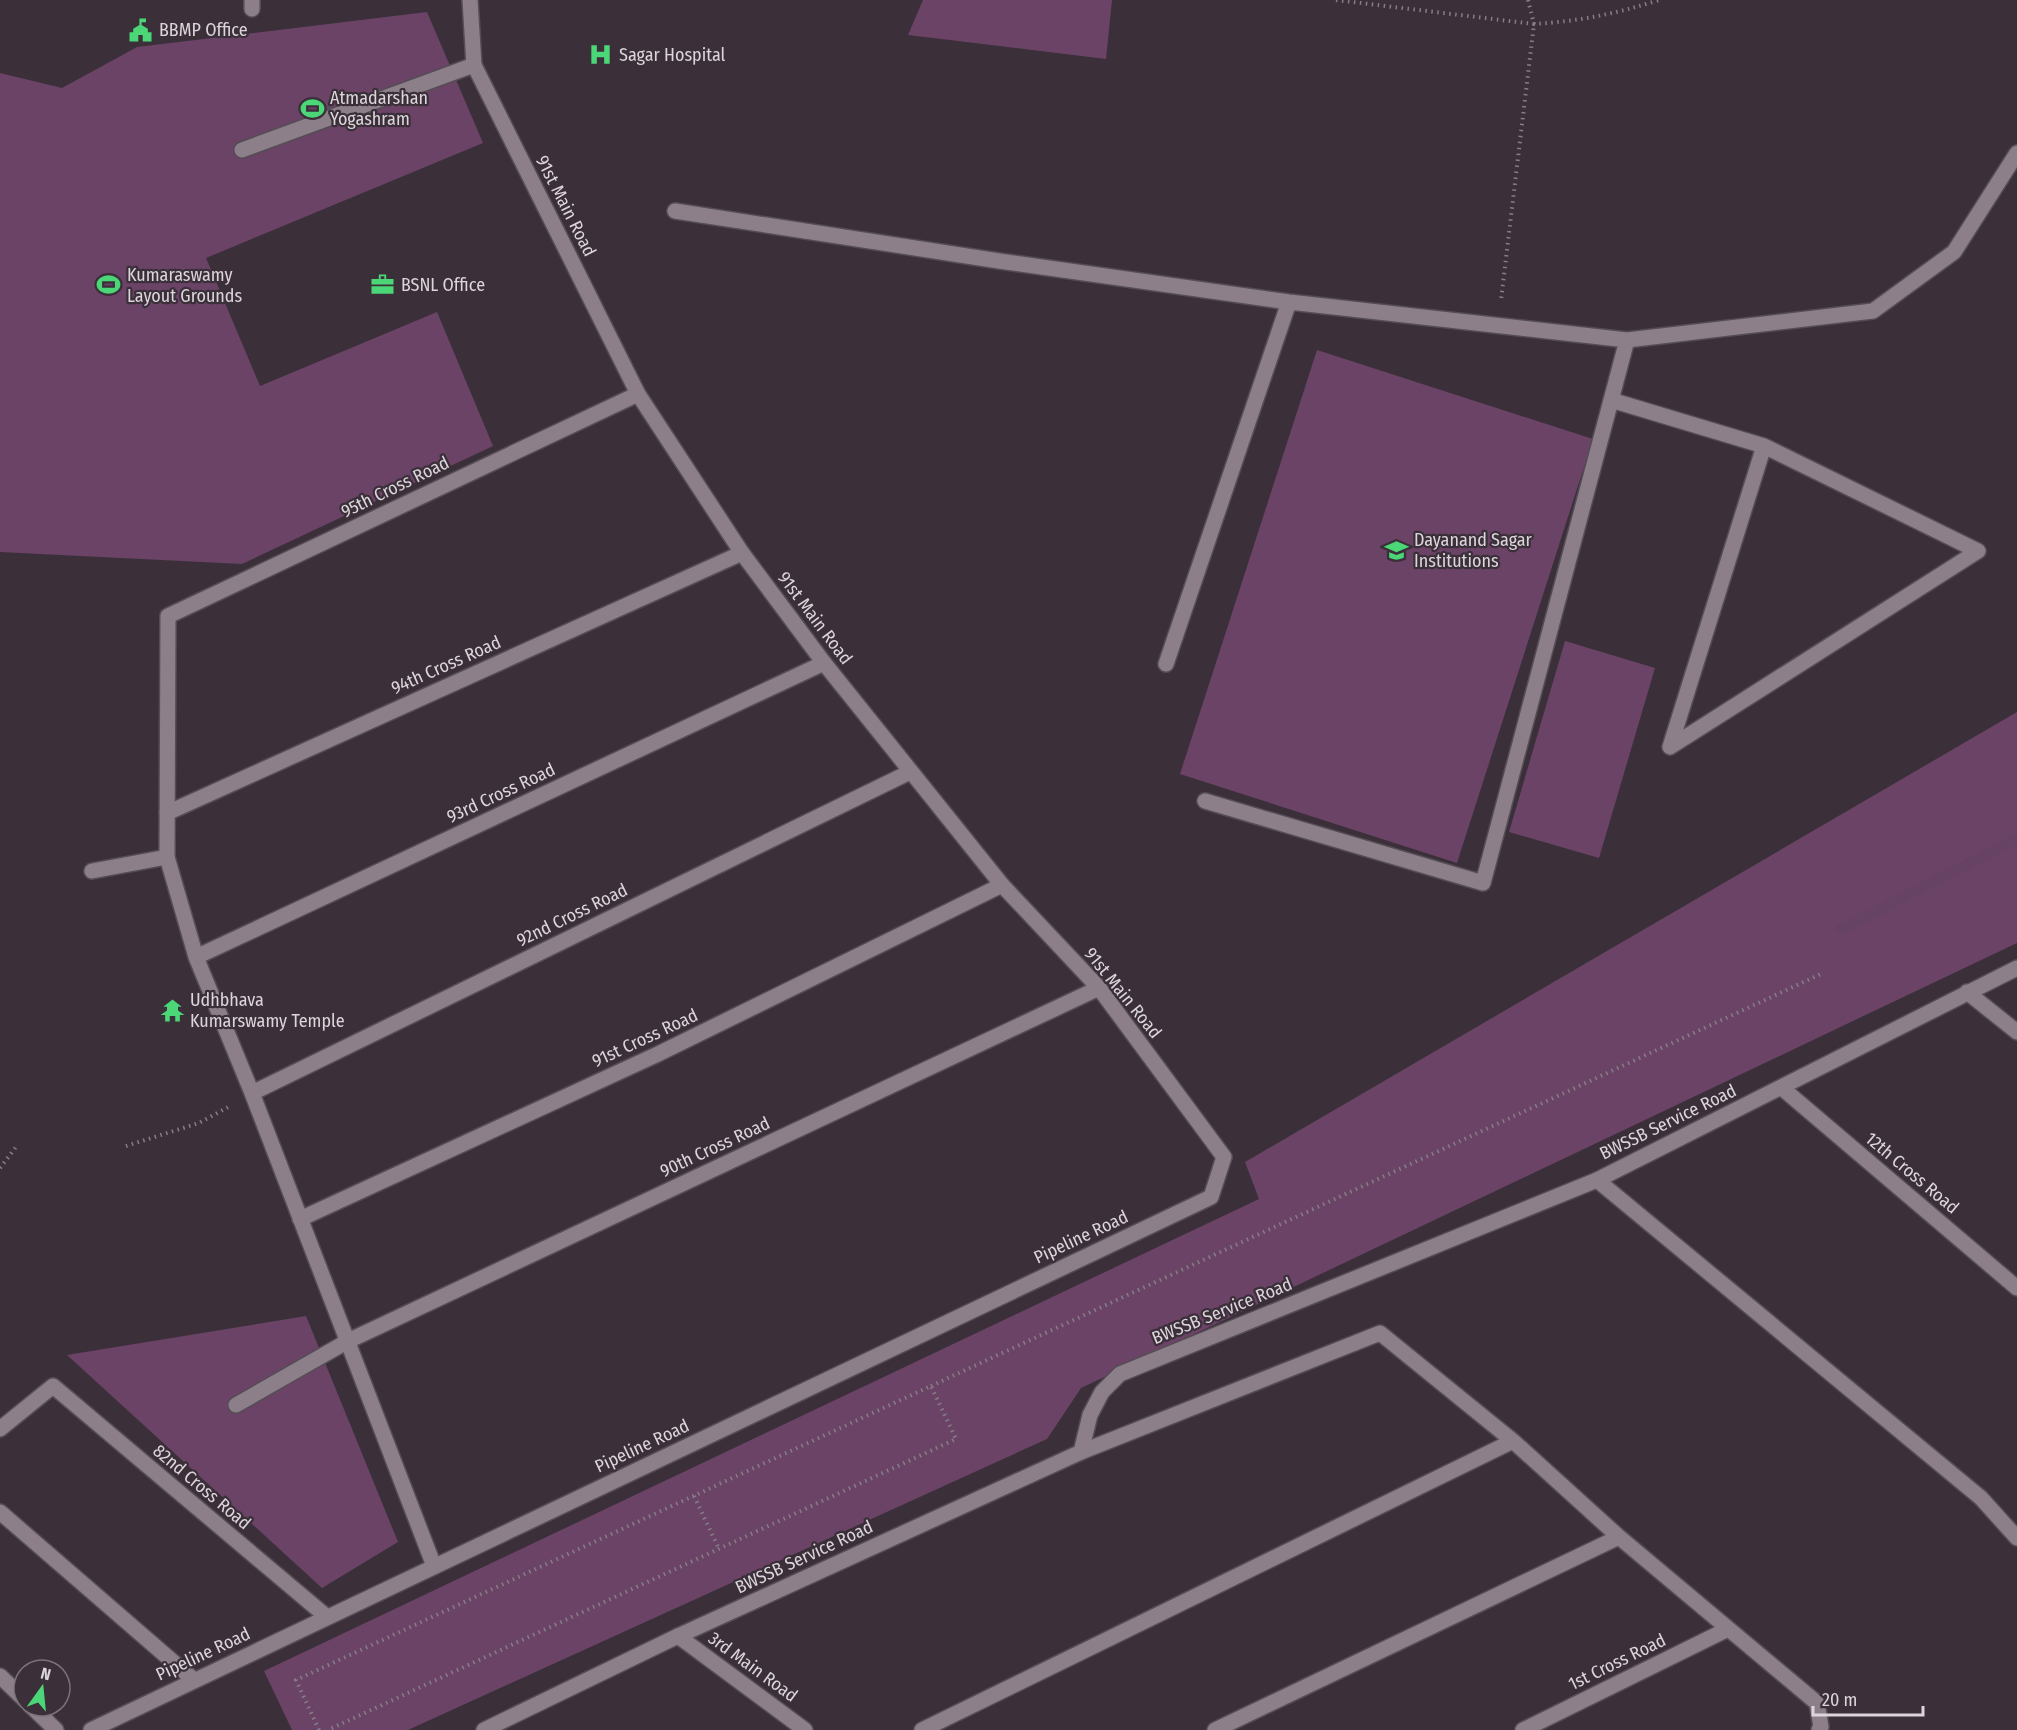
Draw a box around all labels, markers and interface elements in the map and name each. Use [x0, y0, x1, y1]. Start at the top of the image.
public building icon: BBMP Office [128, 17, 154, 43]
place label: BBMP Office [159, 19, 248, 41]
hospital icon: Sagar Hospital [588, 42, 614, 68]
place label: Sagar Hospital [619, 44, 726, 66]
place label: Atmadarshan Yogashram [330, 87, 428, 130]
sports icon: Atmadarshan Yogashram [299, 95, 325, 121]
street label: 91st Main Road [531, 152, 601, 260]
place label: Kumaraswamy Layout Grounds [127, 264, 242, 307]
sports icon: Kumaraswamy Layout Grounds [96, 272, 122, 298]
office icon: BSNL Office [370, 272, 396, 298]
place label: BSNL Office [401, 274, 485, 296]
street label: 95th Cross Road [337, 451, 453, 523]
place label: Dayanand Sagar Institutions [1414, 529, 1533, 572]
school or university icon: Dayanand Sagar Institutions [1383, 537, 1409, 563]
street label: 91st Main Road [773, 567, 857, 669]
street label: 94th Cross Road [388, 631, 504, 699]
street label: 93rd Cross Road [443, 758, 559, 828]
street label: 92nd Cross Road [513, 879, 631, 951]
street label: 91st Main Road [1080, 943, 1166, 1043]
place label: Udhbhava Kumarswamy Temple [190, 989, 345, 1032]
temple icon: Udhbhava Kumarswamy Temple [159, 997, 185, 1023]
street label: 91st Cross Road [589, 1004, 701, 1072]
street label: BWSSB Service Road [1596, 1079, 1740, 1165]
street label: 90th Cross Road [657, 1112, 773, 1182]
street label: 12th Cross Road [1861, 1127, 1963, 1219]
street label: Pipeline Road [1030, 1206, 1132, 1268]
street label: BWSSB Service Road [1149, 1273, 1295, 1349]
street label: Pipeline Road [591, 1415, 693, 1477]
street label: 82nd Cross Road [149, 1440, 255, 1534]
street label: BWSSB Service Road [732, 1515, 876, 1599]
street label: Pipeline Road [152, 1623, 254, 1685]
street label: 3rd Main Road [704, 1627, 802, 1707]
street label: 1st Cross Road [1565, 1629, 1669, 1695]
north arrow [12, 1658, 72, 1718]
text: N [39, 1664, 53, 1684]
scale bar [1813, 1679, 1922, 1717]
text: 20 m [1822, 1689, 1857, 1711]

